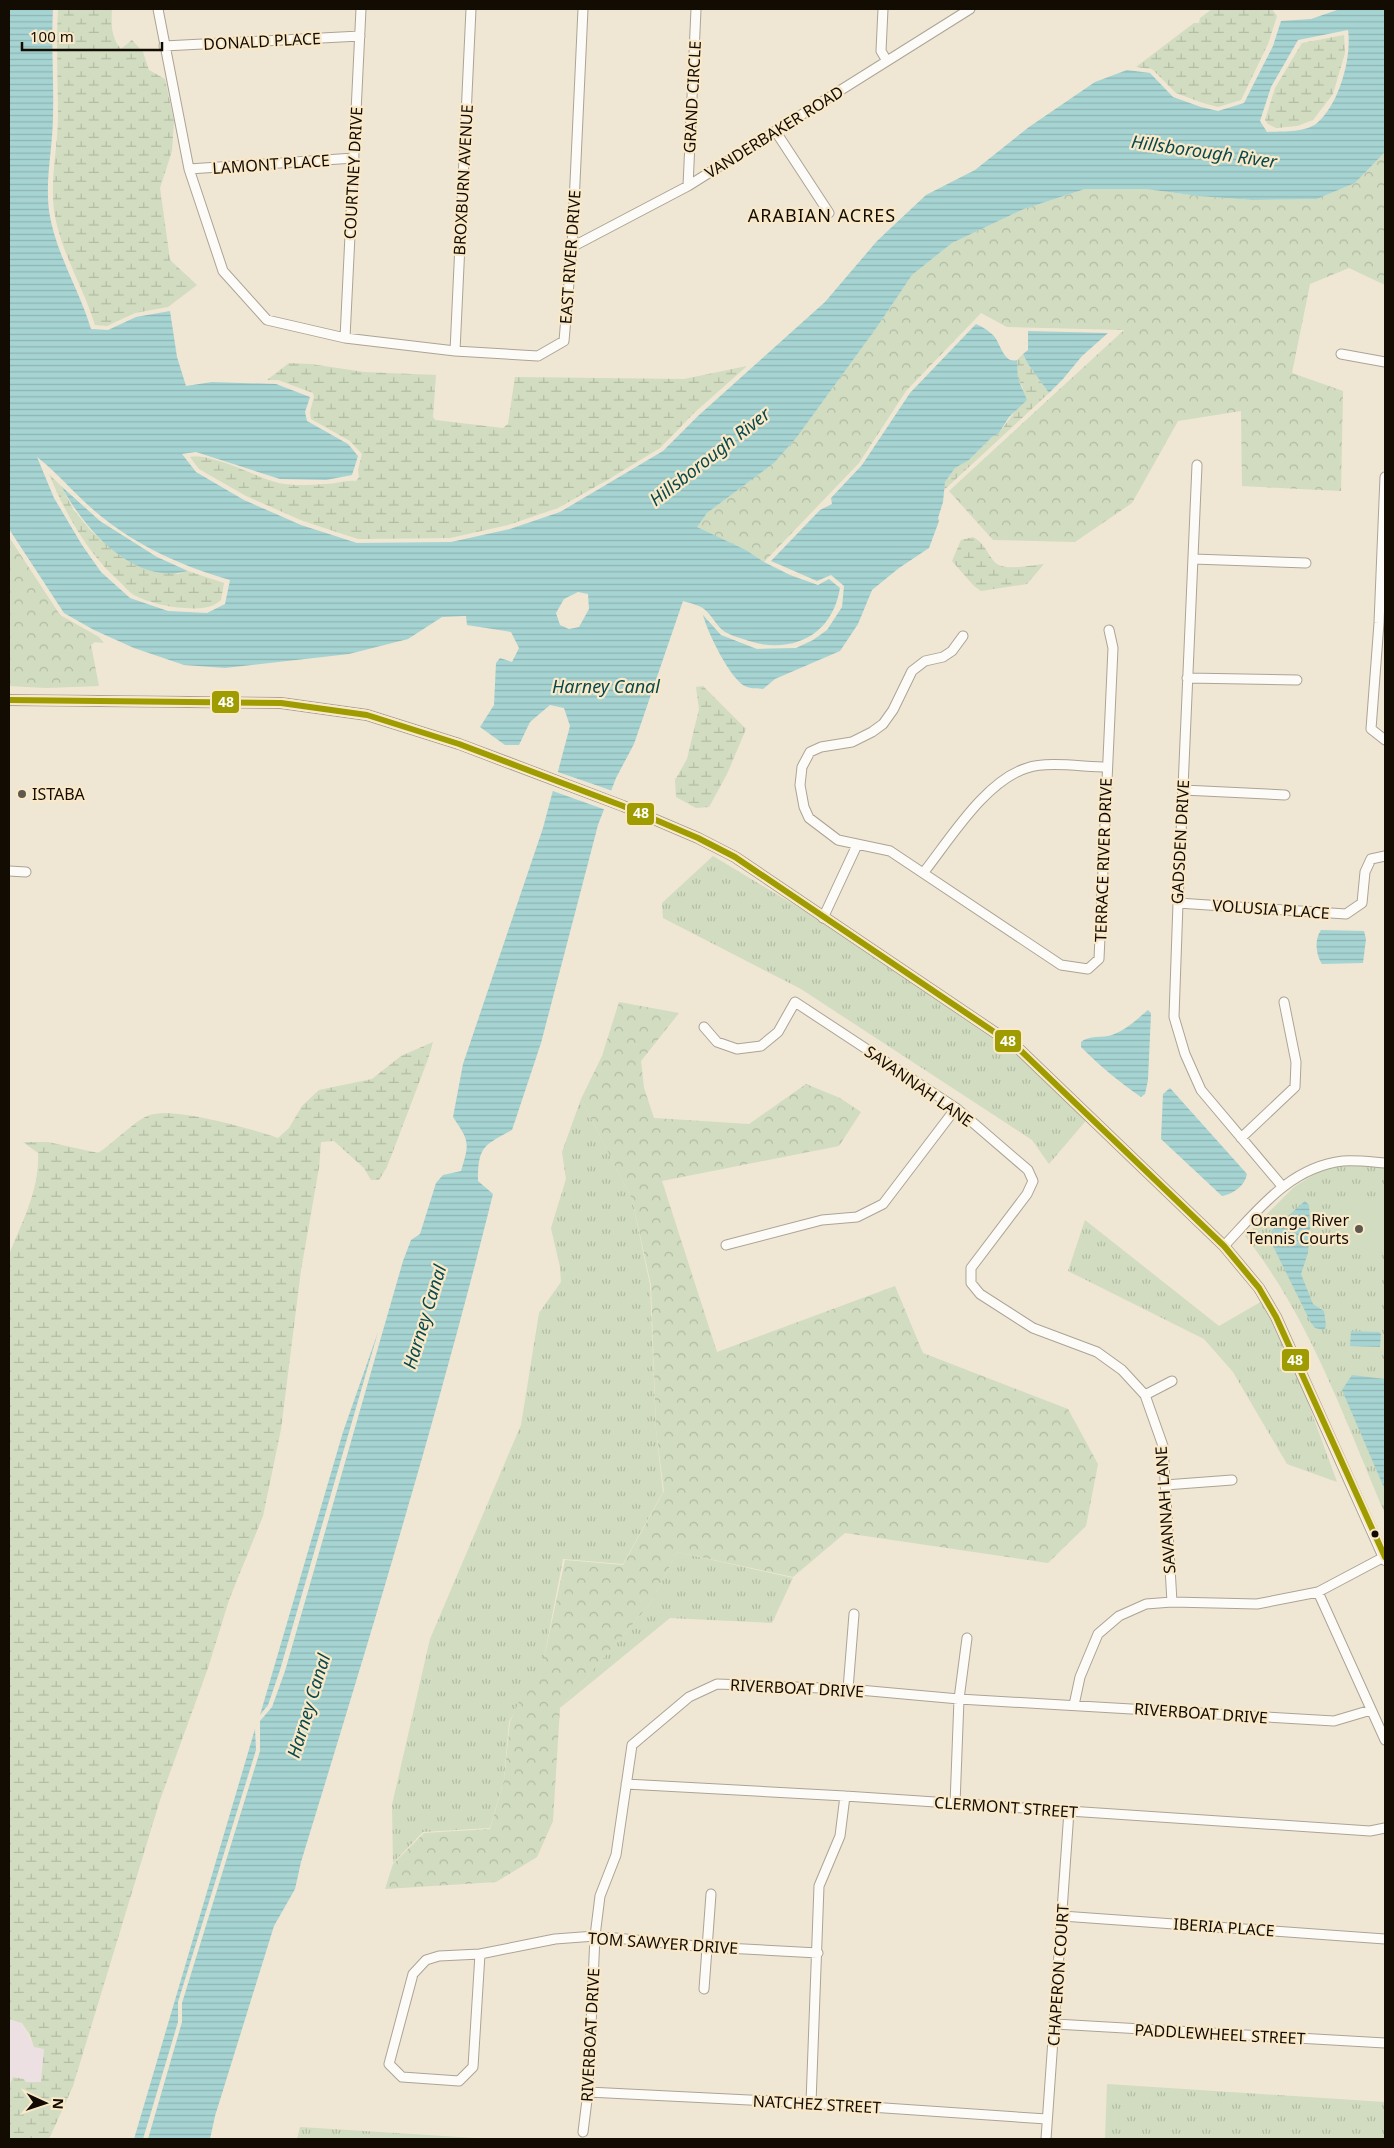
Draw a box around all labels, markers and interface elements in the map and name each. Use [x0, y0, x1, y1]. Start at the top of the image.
scale bar [22, 20, 162, 52]
text: 100 m [30, 26, 74, 46]
street label: DONALD PLACE [203, 27, 321, 55]
street label: GRAND CIRCLE [678, 40, 706, 154]
street label: VANDERBAKER ROAD [701, 80, 847, 184]
street label: BROXBURN AVENUE [448, 104, 478, 256]
street label: COURTNEY DRIVE [339, 106, 367, 240]
water label: Hillsborough River [1130, 129, 1279, 173]
street label: LAMONT PLACE [211, 149, 331, 179]
street label: EAST RIVER DRIVE [554, 189, 586, 325]
district label: ARABIAN ACRES [748, 203, 896, 227]
water label: Hillsborough River [644, 401, 775, 511]
water label: Harney Canal [552, 674, 660, 698]
line badge: 48 [211, 690, 240, 714]
text: 48 [218, 692, 234, 711]
street label: TERRACE RIVER DRIVE [1089, 778, 1117, 942]
street label: GADSDEN DRIVE [1166, 779, 1194, 905]
place label: ISTABA [32, 783, 86, 805]
marker: ISTABA [16, 788, 28, 800]
line badge: 48 [626, 802, 655, 826]
text: 48 [633, 803, 649, 822]
street label: VOLUSIA PLACE [1212, 894, 1330, 924]
line badge: 48 [994, 1029, 1022, 1053]
text: 48 [1000, 1031, 1016, 1050]
street label: SAVANNAH LANE [860, 1040, 978, 1132]
place label: Orange River Tennis Courts [1247, 1209, 1349, 1249]
marker: Orange River Tennis Courts [1353, 1223, 1365, 1235]
water label: Harney Canal [397, 1261, 451, 1372]
line badge: 48 [1281, 1348, 1310, 1372]
text: 48 [1287, 1350, 1303, 1369]
street label: SAVANNAH LANE [1150, 1445, 1180, 1575]
unlabelled marker [1370, 1529, 1380, 1539]
water label: Harney Canal [281, 1650, 335, 1761]
street label: RIVERBOAT DRIVE [729, 1674, 865, 1702]
street label: RIVERBOAT DRIVE [1133, 1697, 1269, 1729]
street label: CLERMONT STREET [933, 1791, 1079, 1823]
street label: CHAPERON COURT [1042, 1903, 1074, 2047]
street label: IBERIA PLACE [1173, 1912, 1275, 1942]
street label: TOM SAWYER DRIVE [587, 1927, 739, 1959]
street label: RIVERBOAT DRIVE [576, 1967, 604, 2103]
street label: PADDLEWHEEL STREET [1134, 2019, 1306, 2049]
north arrow [20, 2078, 70, 2128]
street label: NATCHEZ STREET [752, 2090, 882, 2118]
text: N [49, 2098, 68, 2110]

